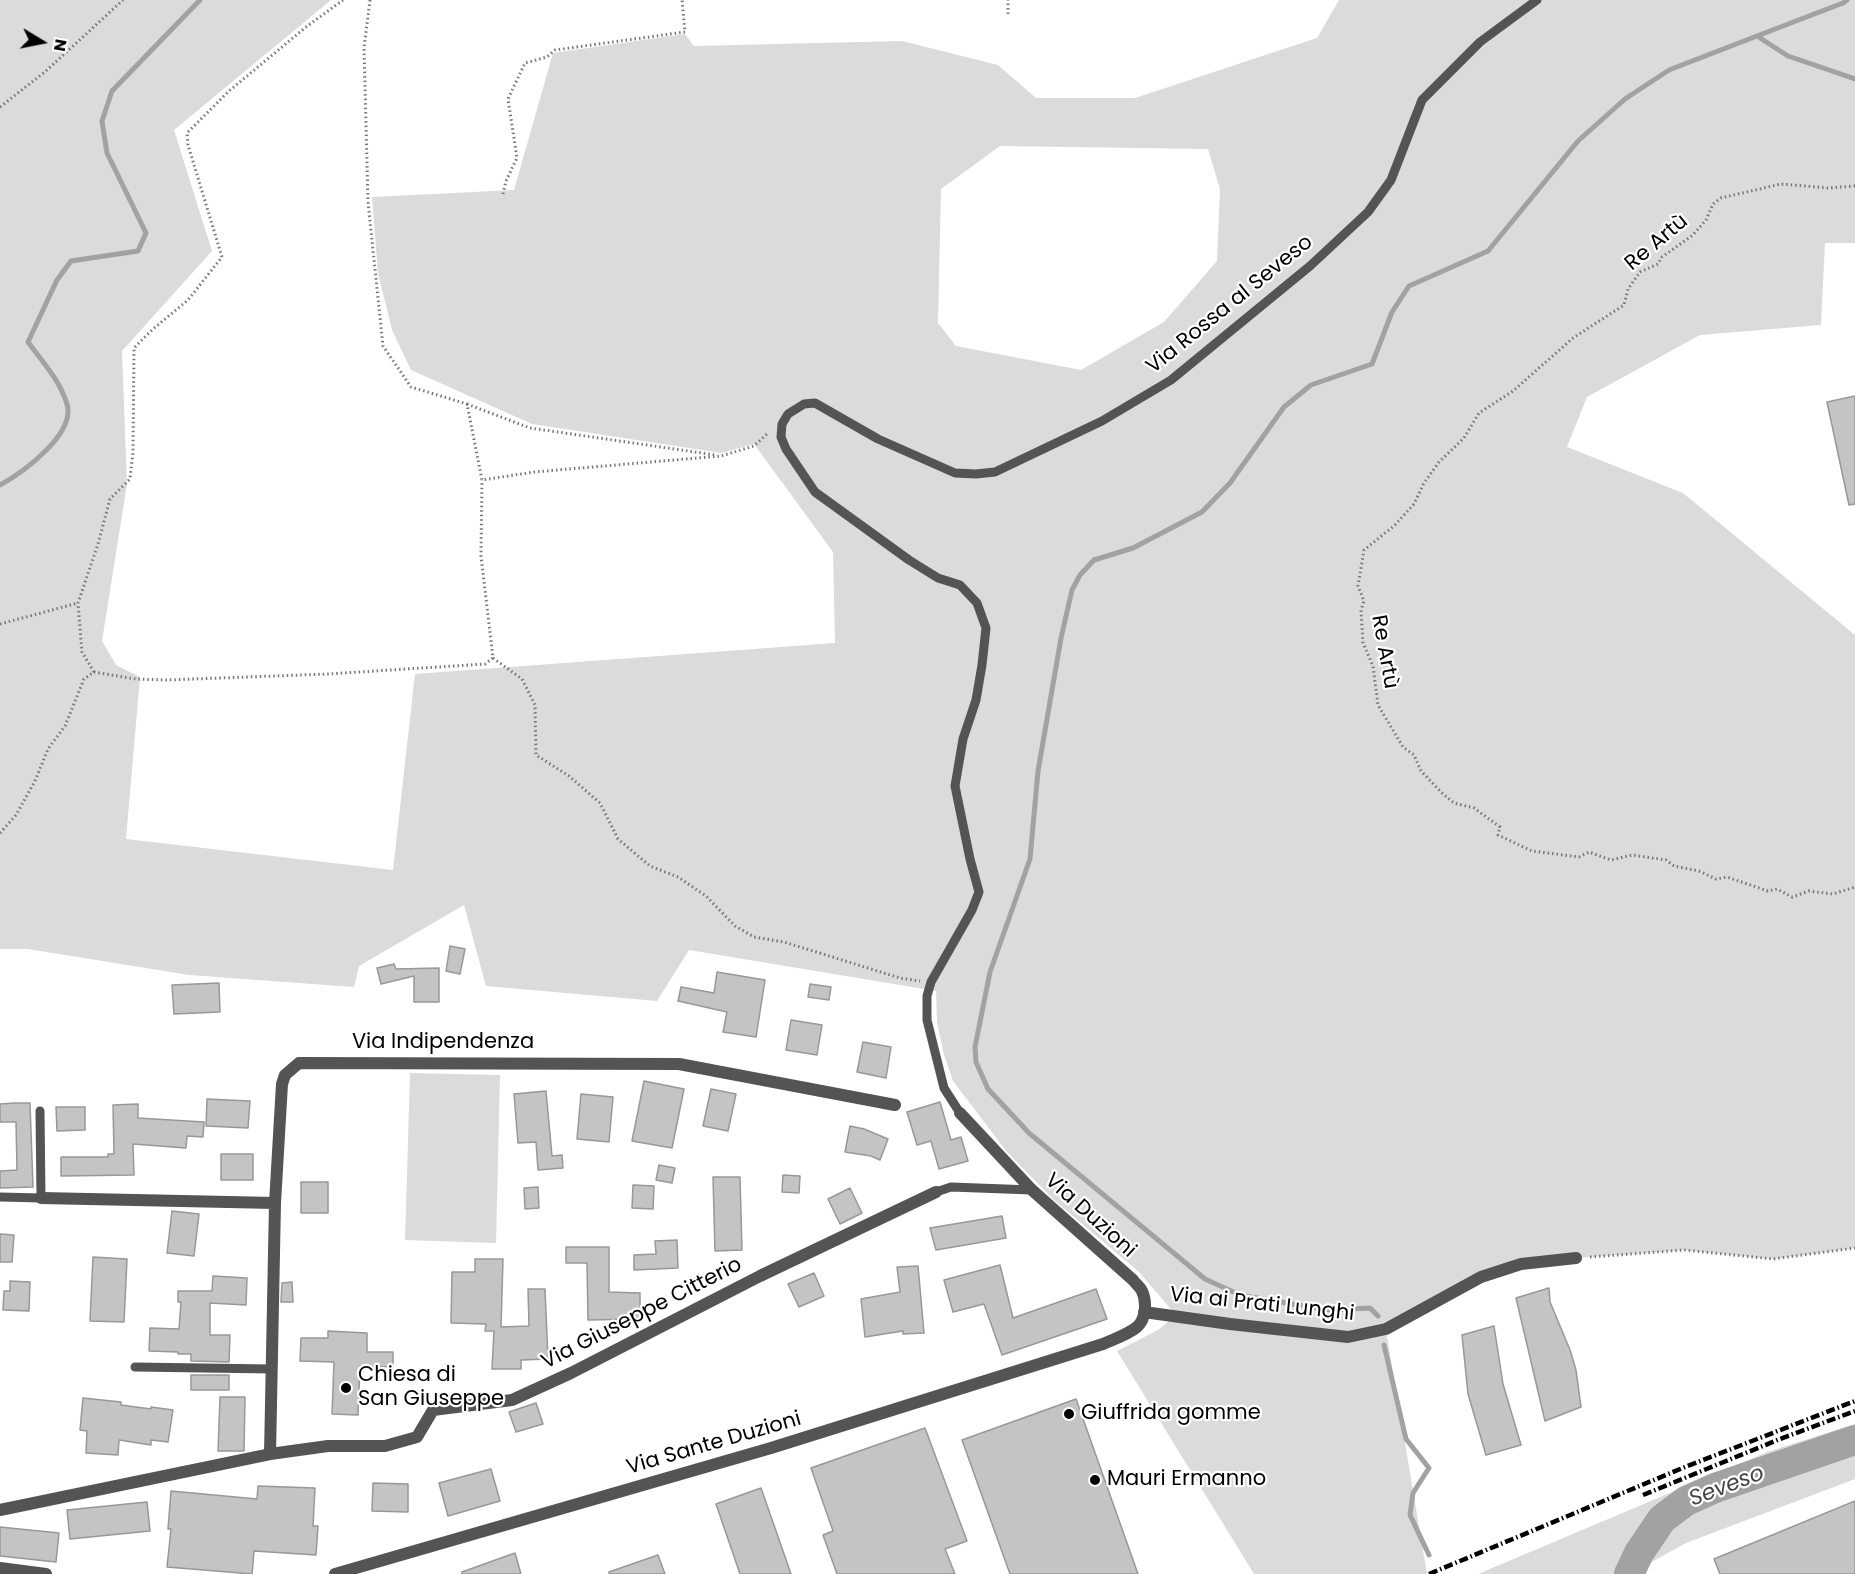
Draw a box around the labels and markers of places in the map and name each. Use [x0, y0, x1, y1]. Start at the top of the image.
place label: Chiesa di San Giuseppe [358, 1363, 504, 1413]
marker: Chiesa di San Giuseppe [339, 1381, 353, 1395]
place label: Giuffrida gomme [1081, 1401, 1261, 1427]
marker: Giuffrida gomme [1062, 1407, 1076, 1421]
place label: Mauri Ermanno [1107, 1467, 1266, 1493]
marker: Mauri Ermanno [1088, 1473, 1102, 1487]

